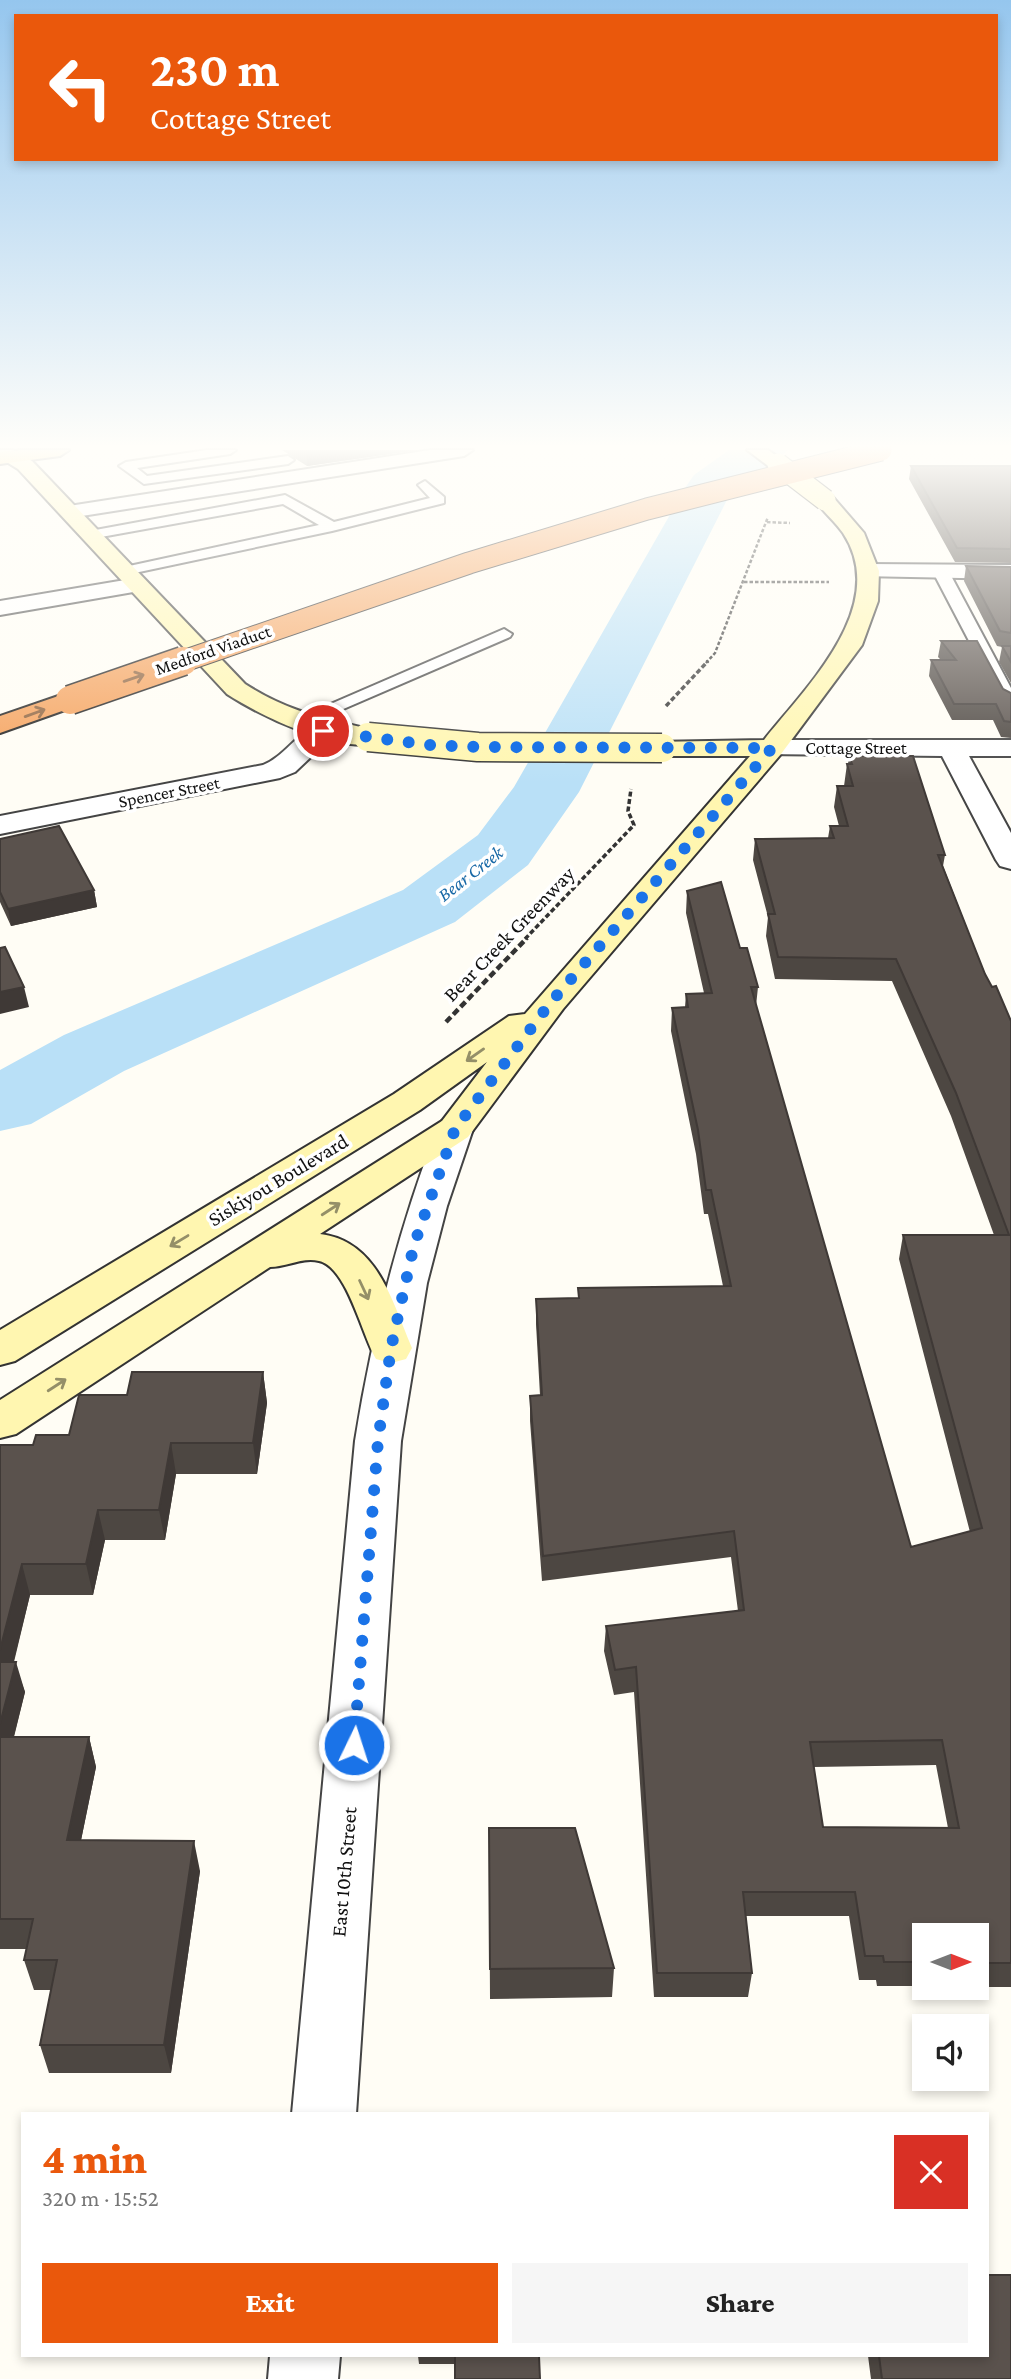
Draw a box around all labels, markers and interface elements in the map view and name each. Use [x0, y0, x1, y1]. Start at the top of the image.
icon: left [35, 42, 126, 133]
text: 230 m [150, 42, 280, 97]
text: Cottage Street [150, 100, 331, 136]
street label: Medford Viaduct [153, 621, 274, 679]
one-way arrow [123, 670, 145, 683]
pin [293, 701, 353, 761]
one-way arrow [24, 706, 46, 719]
icon: arrive [304, 712, 342, 750]
street label: Cottage Street [805, 738, 908, 758]
street label: Spencer Street [117, 772, 222, 812]
water label: Bear Creek [434, 841, 508, 905]
street label: Bear Creek Greenway [438, 861, 580, 1006]
one-way arrow [466, 1048, 485, 1062]
street label: Siskiyou Boulevard [204, 1129, 352, 1231]
one-way arrow [321, 1202, 341, 1216]
one-way arrow [169, 1234, 189, 1248]
one-way arrow [358, 1279, 371, 1300]
one-way arrow [47, 1378, 67, 1392]
position arrow [317, 1708, 391, 1782]
street label: East 10th Street [326, 1805, 362, 1938]
north arrow [912, 1923, 989, 2000]
map controls [912, 1923, 989, 2091]
button: sound [912, 2014, 989, 2091]
text: 4 min [42, 2135, 147, 2182]
button: close [894, 2135, 968, 2209]
text: 320 m · 15:52 [42, 2185, 159, 2211]
button: Exit [42, 2263, 498, 2343]
button: Share [512, 2263, 968, 2343]

